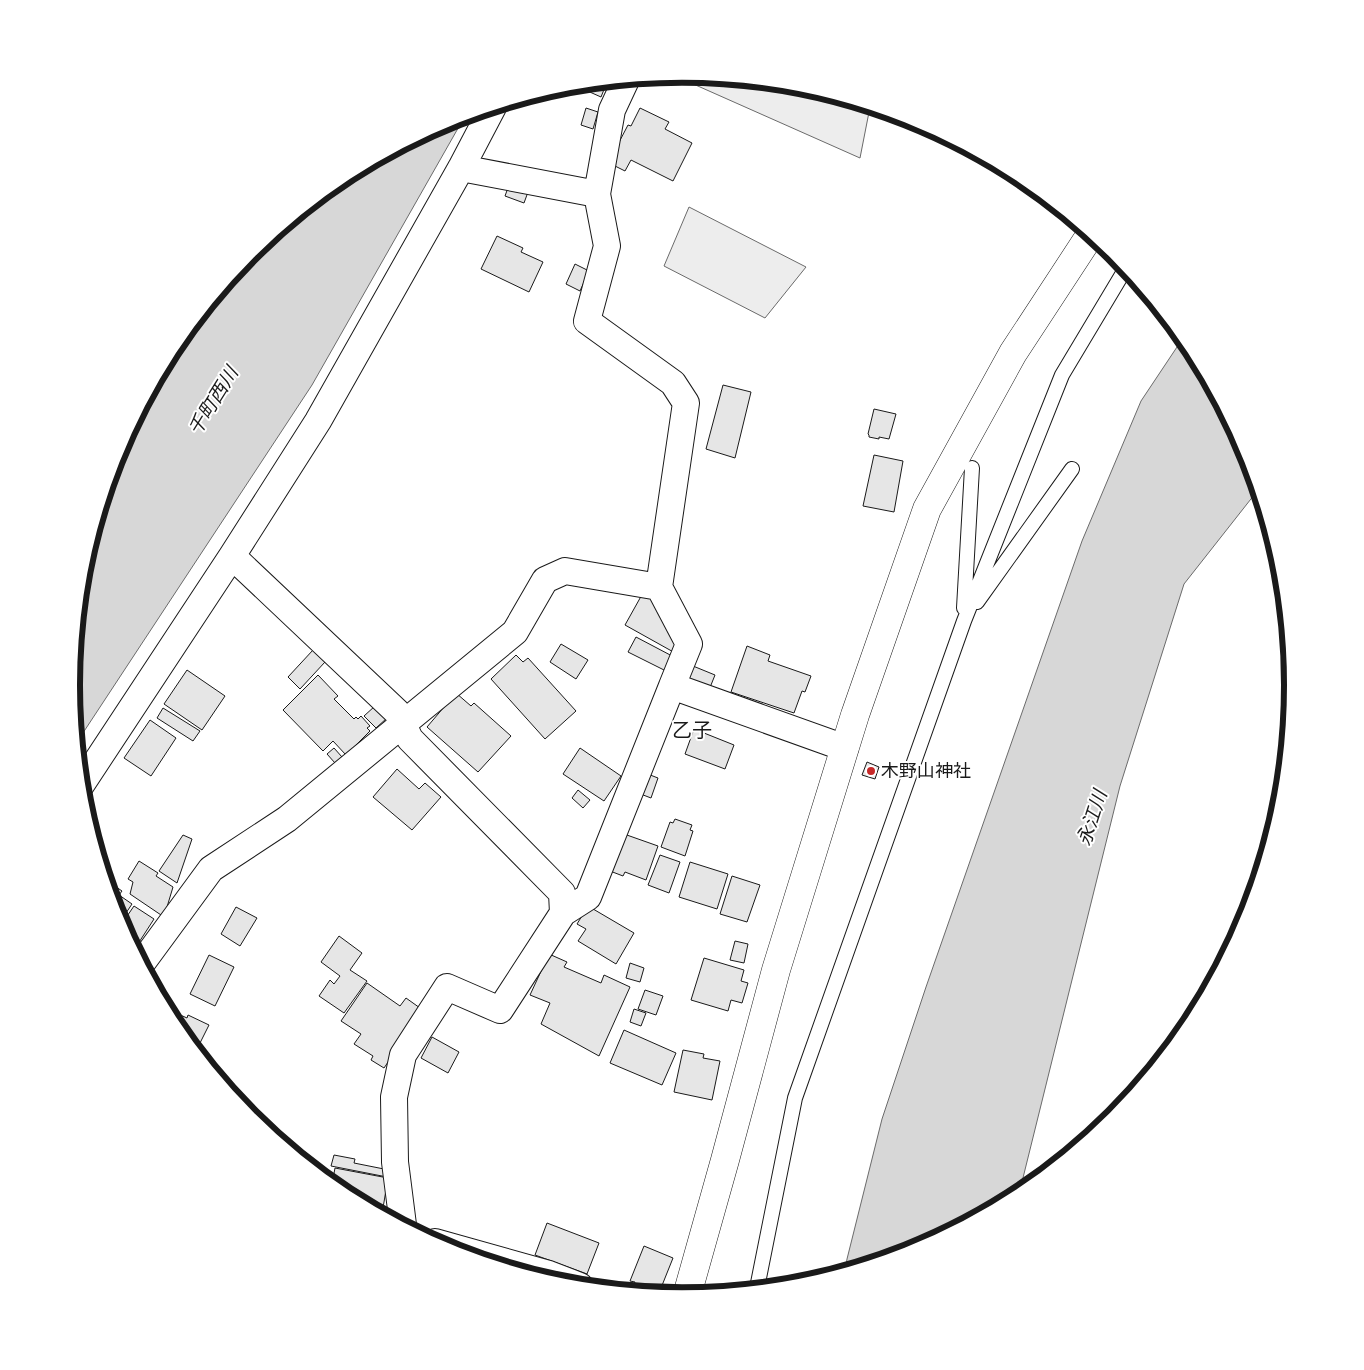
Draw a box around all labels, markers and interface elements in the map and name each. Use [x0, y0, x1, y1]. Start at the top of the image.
water label: 千町西川 [183, 361, 244, 439]
district label: 乙子 [672, 718, 712, 742]
place label: 木野山神社 [881, 760, 971, 782]
marker: 木野山神社 [865, 765, 877, 777]
water label: 永江川 [1072, 785, 1112, 849]

